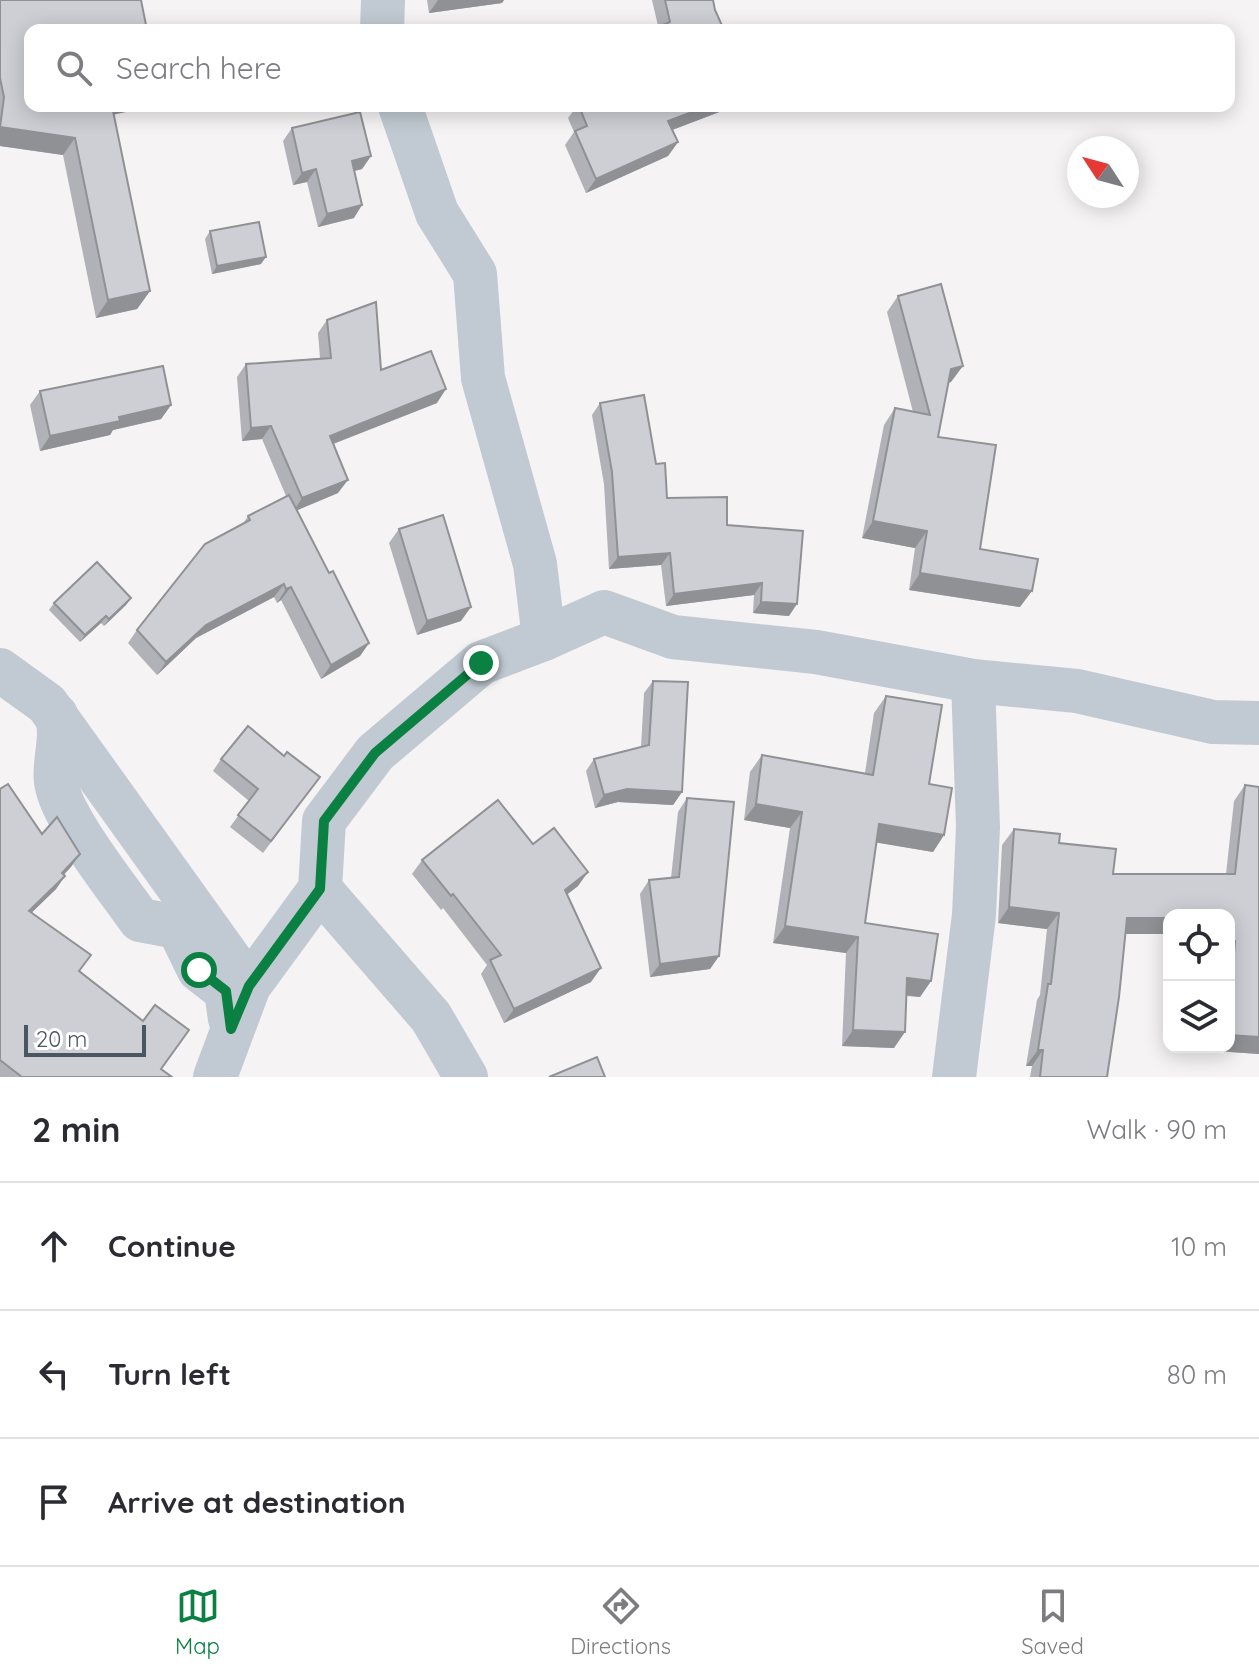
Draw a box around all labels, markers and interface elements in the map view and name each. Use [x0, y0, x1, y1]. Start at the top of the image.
search box [24, 24, 1235, 112]
icon: search [52, 46, 96, 90]
text: Search here [116, 49, 282, 87]
north arrow [1067, 136, 1139, 208]
route end [463, 645, 499, 681]
map controls [1163, 909, 1235, 1053]
button: locate [1163, 909, 1235, 981]
route start [181, 952, 217, 988]
button: layers [1163, 981, 1235, 1053]
scale bar [24, 1021, 146, 1057]
text: 20 m [36, 1025, 87, 1053]
text: 2 min [32, 1108, 121, 1151]
text: Walk · 90 m [1086, 1113, 1227, 1146]
icon: ahead [32, 1224, 76, 1268]
text: Continue [108, 1227, 236, 1265]
text: 10 m [1171, 1230, 1227, 1263]
icon: left [32, 1352, 76, 1396]
text: Turn left [108, 1355, 231, 1393]
text: 80 m [1167, 1358, 1227, 1391]
icon: arrive [32, 1480, 76, 1524]
text: Arrive at destination [108, 1483, 406, 1521]
tab: Map [175, 1584, 220, 1660]
tab: Directions [570, 1584, 671, 1660]
tab: Saved [1021, 1584, 1084, 1660]

